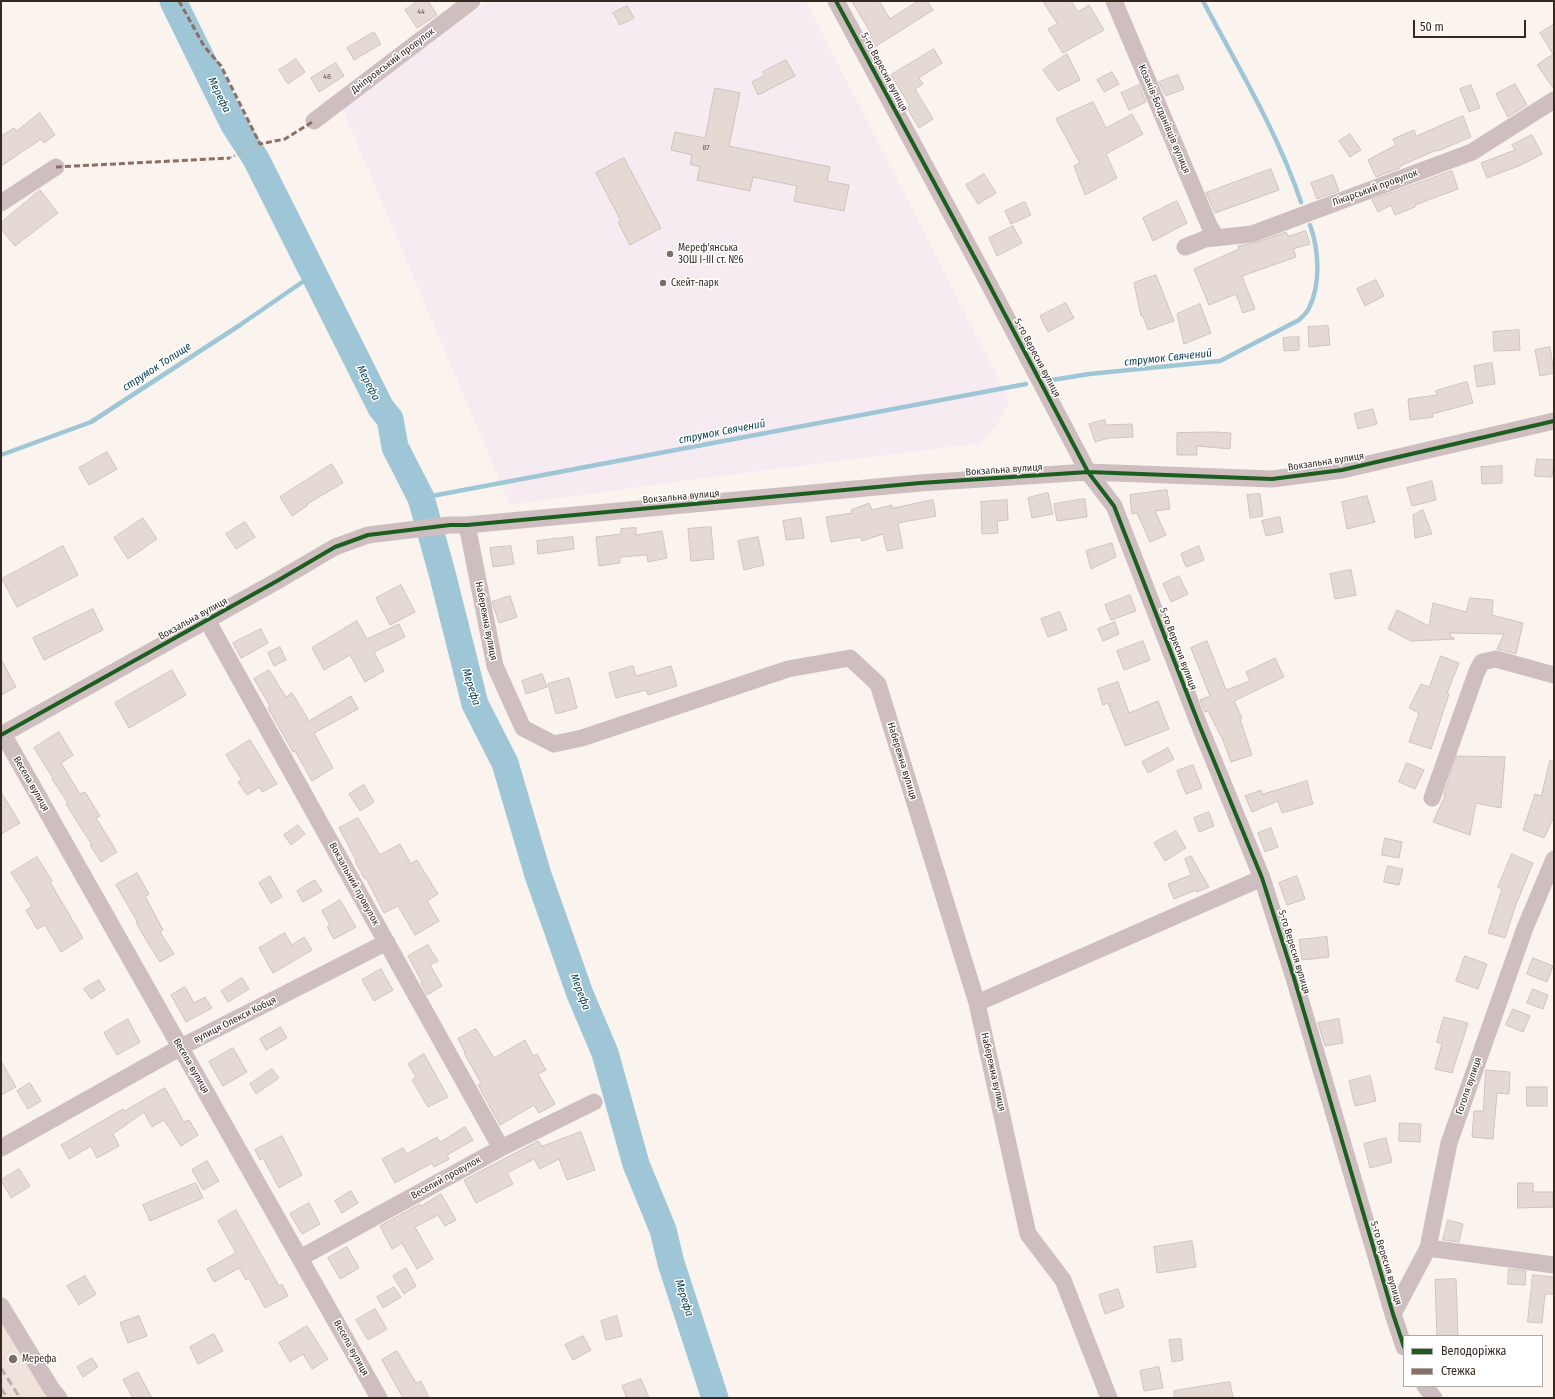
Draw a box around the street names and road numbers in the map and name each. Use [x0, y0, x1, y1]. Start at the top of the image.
street label: Дніпровський провулок [349, 26, 437, 96]
street label: 5-го Вересня вулиця [858, 31, 910, 113]
street label: Козаків-Богданівців вулиця [1136, 63, 1192, 175]
street label: Лікарський провулок [1331, 167, 1419, 209]
street label: 5-го Вересня вулиця [1011, 317, 1063, 399]
street label: Вокзальна вулиця [1287, 450, 1365, 474]
street label: Вокзальна вулиця [965, 461, 1043, 479]
street label: Вокзальна вулиця [642, 488, 720, 506]
street label: Набережна вулиця [472, 580, 500, 662]
street label: Вокзальна вулиця [156, 595, 230, 643]
street label: 5-го Вересня вулиця [1157, 606, 1199, 692]
street label: Набережна вулиця [885, 721, 919, 801]
street label: Весела вулиця [10, 754, 52, 814]
street label: Вокзальний провулок [326, 840, 382, 928]
street label: 5-го Вересня вулиця [1276, 909, 1312, 995]
street label: вулиця Олекси Кобця [192, 994, 278, 1046]
street label: Набережна вулиця [978, 1032, 1008, 1112]
street label: Весела вулиця [170, 1036, 212, 1096]
street label: Гоголя вулиця [1454, 1056, 1484, 1116]
street label: Веселий провулок [409, 1154, 483, 1202]
street label: 5-го Вересня вулиця [1368, 1220, 1404, 1306]
street label: Весела вулиця [331, 1318, 371, 1378]

